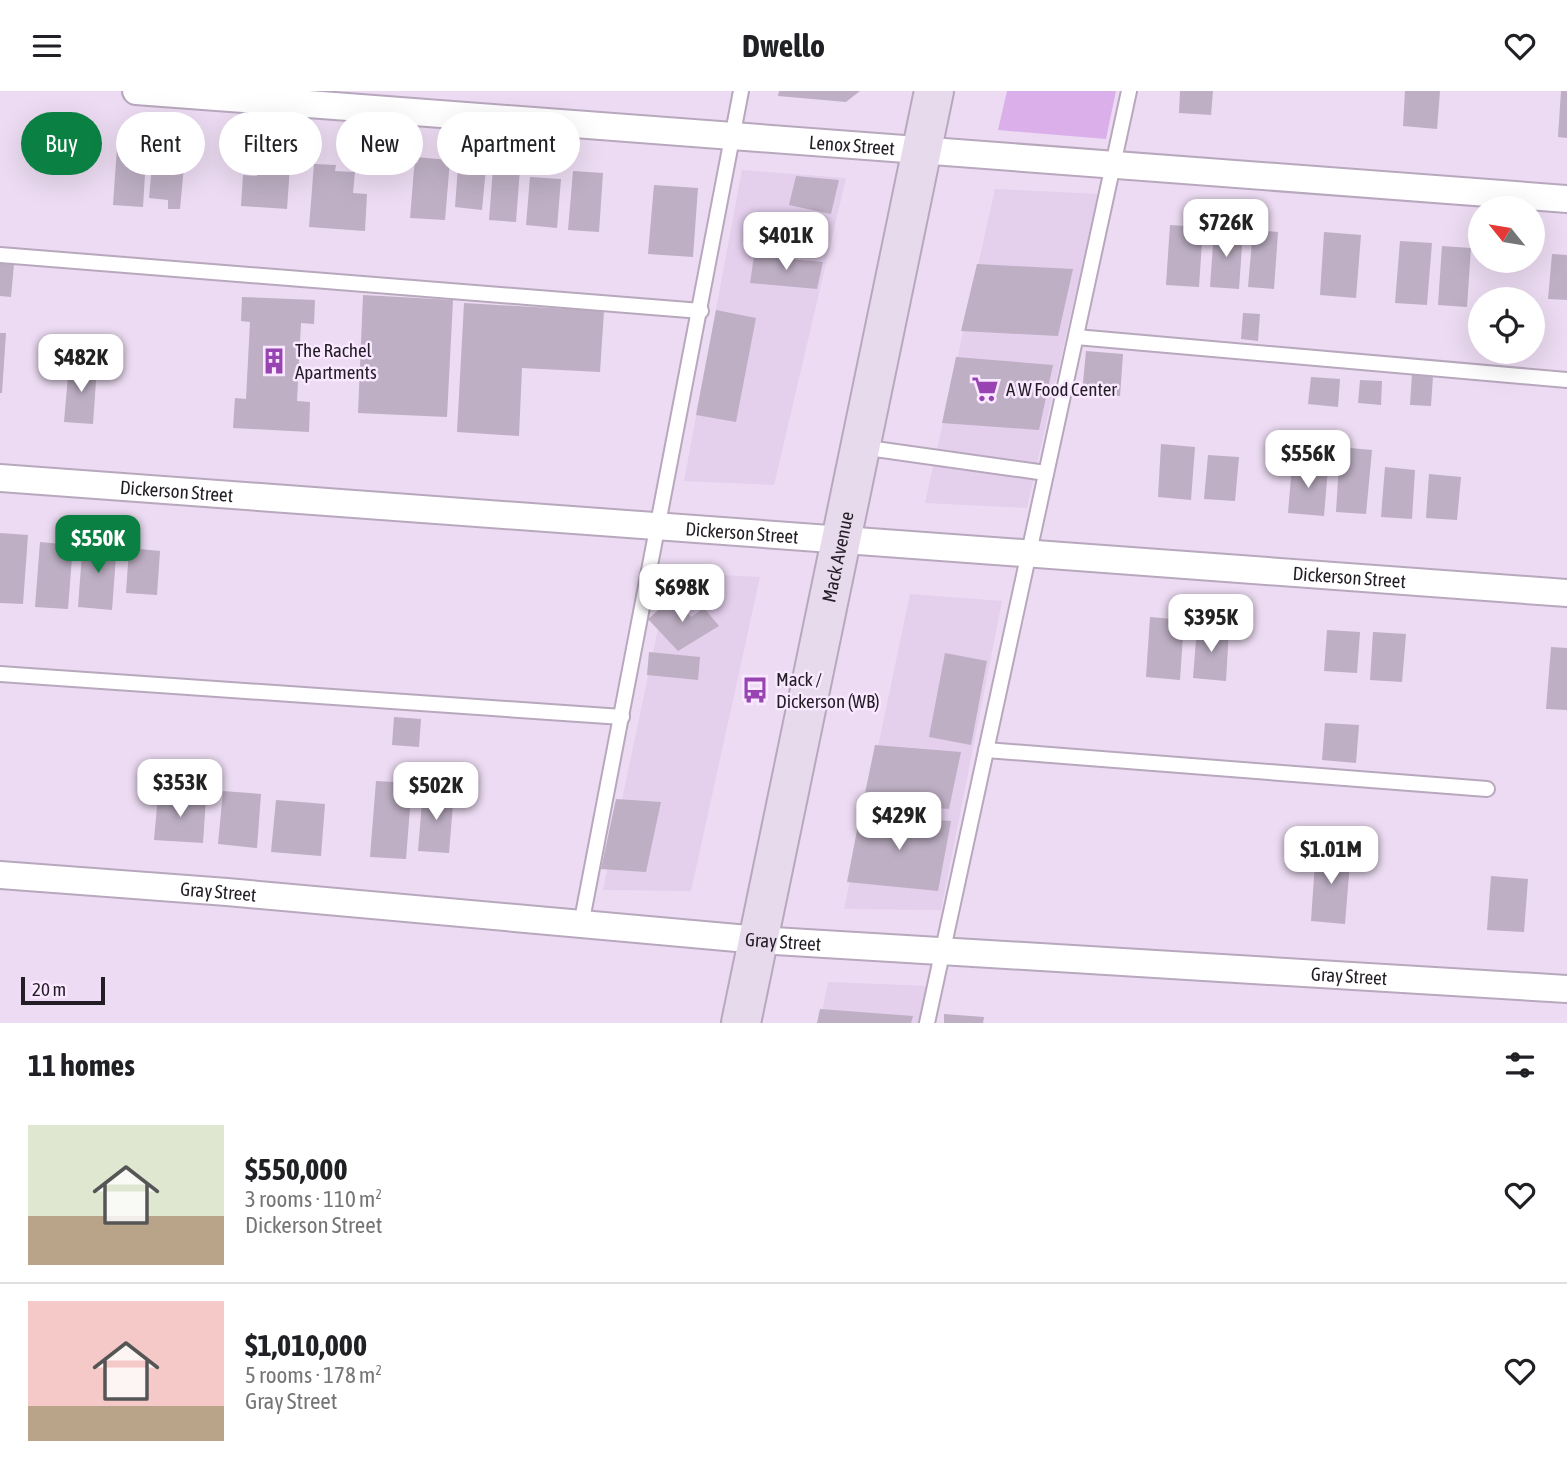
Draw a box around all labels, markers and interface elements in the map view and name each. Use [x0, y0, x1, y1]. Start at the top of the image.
icon: menu [28, 27, 66, 65]
text: Dwello [742, 27, 825, 64]
icon: heart [1501, 27, 1539, 65]
chip: Buy [21, 112, 102, 175]
chip: Rent [116, 112, 205, 175]
chip: Filters [219, 112, 322, 175]
chip: New [336, 112, 423, 175]
chip: Apartment [437, 112, 580, 175]
street label: Lenox Street [808, 131, 896, 159]
north arrow [1468, 196, 1545, 273]
map controls [1468, 196, 1545, 364]
pin: $726K [1177, 199, 1275, 259]
text: $726K [1199, 209, 1253, 235]
pin: $401K [737, 213, 835, 272]
text: $401K [759, 222, 813, 248]
button: locate [1468, 287, 1545, 364]
pin: $482K [32, 335, 130, 394]
place label: The Rachel Apartments [295, 339, 377, 383]
text: $482K [54, 344, 108, 370]
building icon: The Rachel Apartments [259, 346, 289, 376]
supermarket icon: A W Food Center [970, 374, 1000, 404]
place label: A W Food Center [1006, 378, 1117, 400]
pin: $556K [1259, 431, 1357, 490]
text: $556K [1281, 440, 1335, 466]
street label: Dickerson Street [119, 476, 234, 506]
street label: Mack Avenue [817, 509, 858, 604]
pin: $550K [49, 515, 147, 575]
street label: Dickerson Street [685, 517, 799, 548]
text: $550K [71, 525, 125, 551]
street label: Dickerson Street [1292, 562, 1407, 592]
pin: $698K [633, 565, 731, 624]
text: $698K [655, 574, 709, 600]
pin: $395K [1162, 595, 1260, 654]
text: $395K [1184, 604, 1238, 630]
place label: Mack / Dickerson (WB) [776, 668, 880, 712]
bus stop icon: Mack / Dickerson (WB) [740, 675, 770, 705]
pin: $353K [131, 759, 229, 819]
pin: $502K [387, 763, 485, 822]
text: $353K [153, 769, 207, 795]
text: $502K [409, 772, 463, 798]
pin: $429K [850, 793, 948, 852]
text: $429K [872, 802, 926, 828]
pin: $1.01M [1274, 827, 1388, 886]
text: $1.01M [1300, 836, 1362, 862]
street label: Gray Street [180, 878, 257, 906]
street label: Gray Street [744, 928, 822, 955]
street label: Gray Street [1310, 962, 1388, 989]
scale bar [21, 974, 105, 1006]
text: 20 m [32, 978, 66, 1000]
icon: filters [1501, 1046, 1539, 1084]
text: 11 homes [28, 1048, 135, 1082]
text: $550,000 [245, 1152, 348, 1186]
icon: home [84, 1153, 168, 1237]
icon: heart [1501, 1176, 1539, 1214]
text: 3 rooms · 110 m² [245, 1186, 382, 1212]
text: Dickerson Street [245, 1212, 382, 1238]
text: $1,010,000 [245, 1328, 367, 1362]
icon: home [84, 1329, 168, 1413]
icon: heart [1501, 1352, 1539, 1390]
text: 5 rooms · 178 m² [245, 1362, 382, 1388]
text: Gray Street [245, 1388, 337, 1414]

